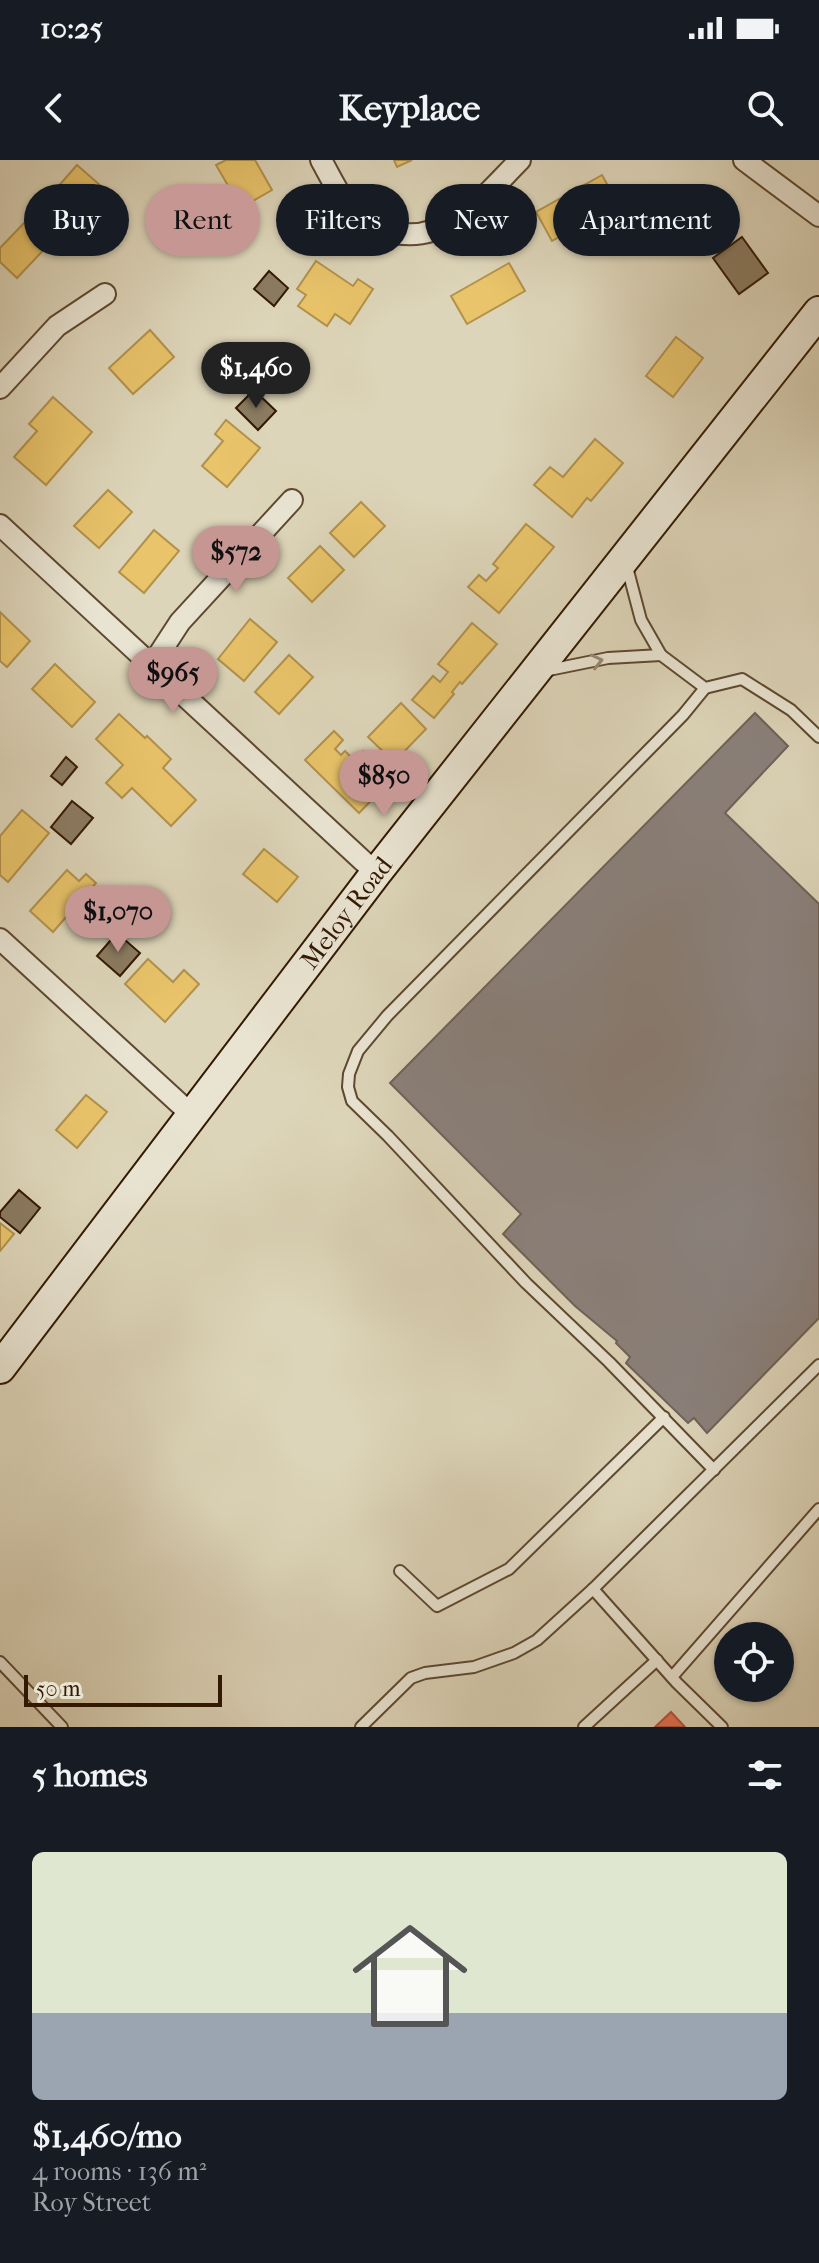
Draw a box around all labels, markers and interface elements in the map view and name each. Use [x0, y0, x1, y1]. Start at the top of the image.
text: 10:25 [40, 11, 103, 46]
icon: back [32, 86, 76, 130]
icon: search [743, 86, 787, 130]
text: Keyplace [339, 87, 480, 129]
chip: Buy [24, 184, 129, 256]
chip: Rent [145, 184, 260, 256]
chip: Filters [276, 184, 409, 256]
chip: New [425, 184, 537, 256]
chip: Apartment [553, 184, 740, 256]
pin: $1,460 [191, 342, 321, 410]
text: $1,460 [219, 352, 293, 383]
pin: $572 [189, 526, 283, 594]
text: $572 [210, 536, 262, 567]
pin: $965 [126, 647, 220, 715]
one-way arrow [589, 653, 603, 670]
text: $965 [146, 657, 200, 688]
pin: $850 [337, 750, 431, 818]
text: $850 [358, 760, 410, 791]
street label: Meloy Road [293, 849, 399, 975]
pin: $1,070 [53, 886, 183, 954]
text: $1,070 [83, 896, 153, 927]
map controls [714, 1622, 794, 1702]
button: locate [714, 1622, 794, 1702]
scale bar [24, 1671, 222, 1707]
text: 50 m [36, 1676, 81, 1702]
icon: filters [743, 1753, 787, 1797]
text: 5 homes [32, 1755, 147, 1795]
icon: home [338, 1904, 482, 2048]
text: $1,460/mo [32, 2116, 182, 2156]
text: 4 rooms · 136 m² [32, 2156, 206, 2187]
text: Roy Street [32, 2187, 151, 2218]

